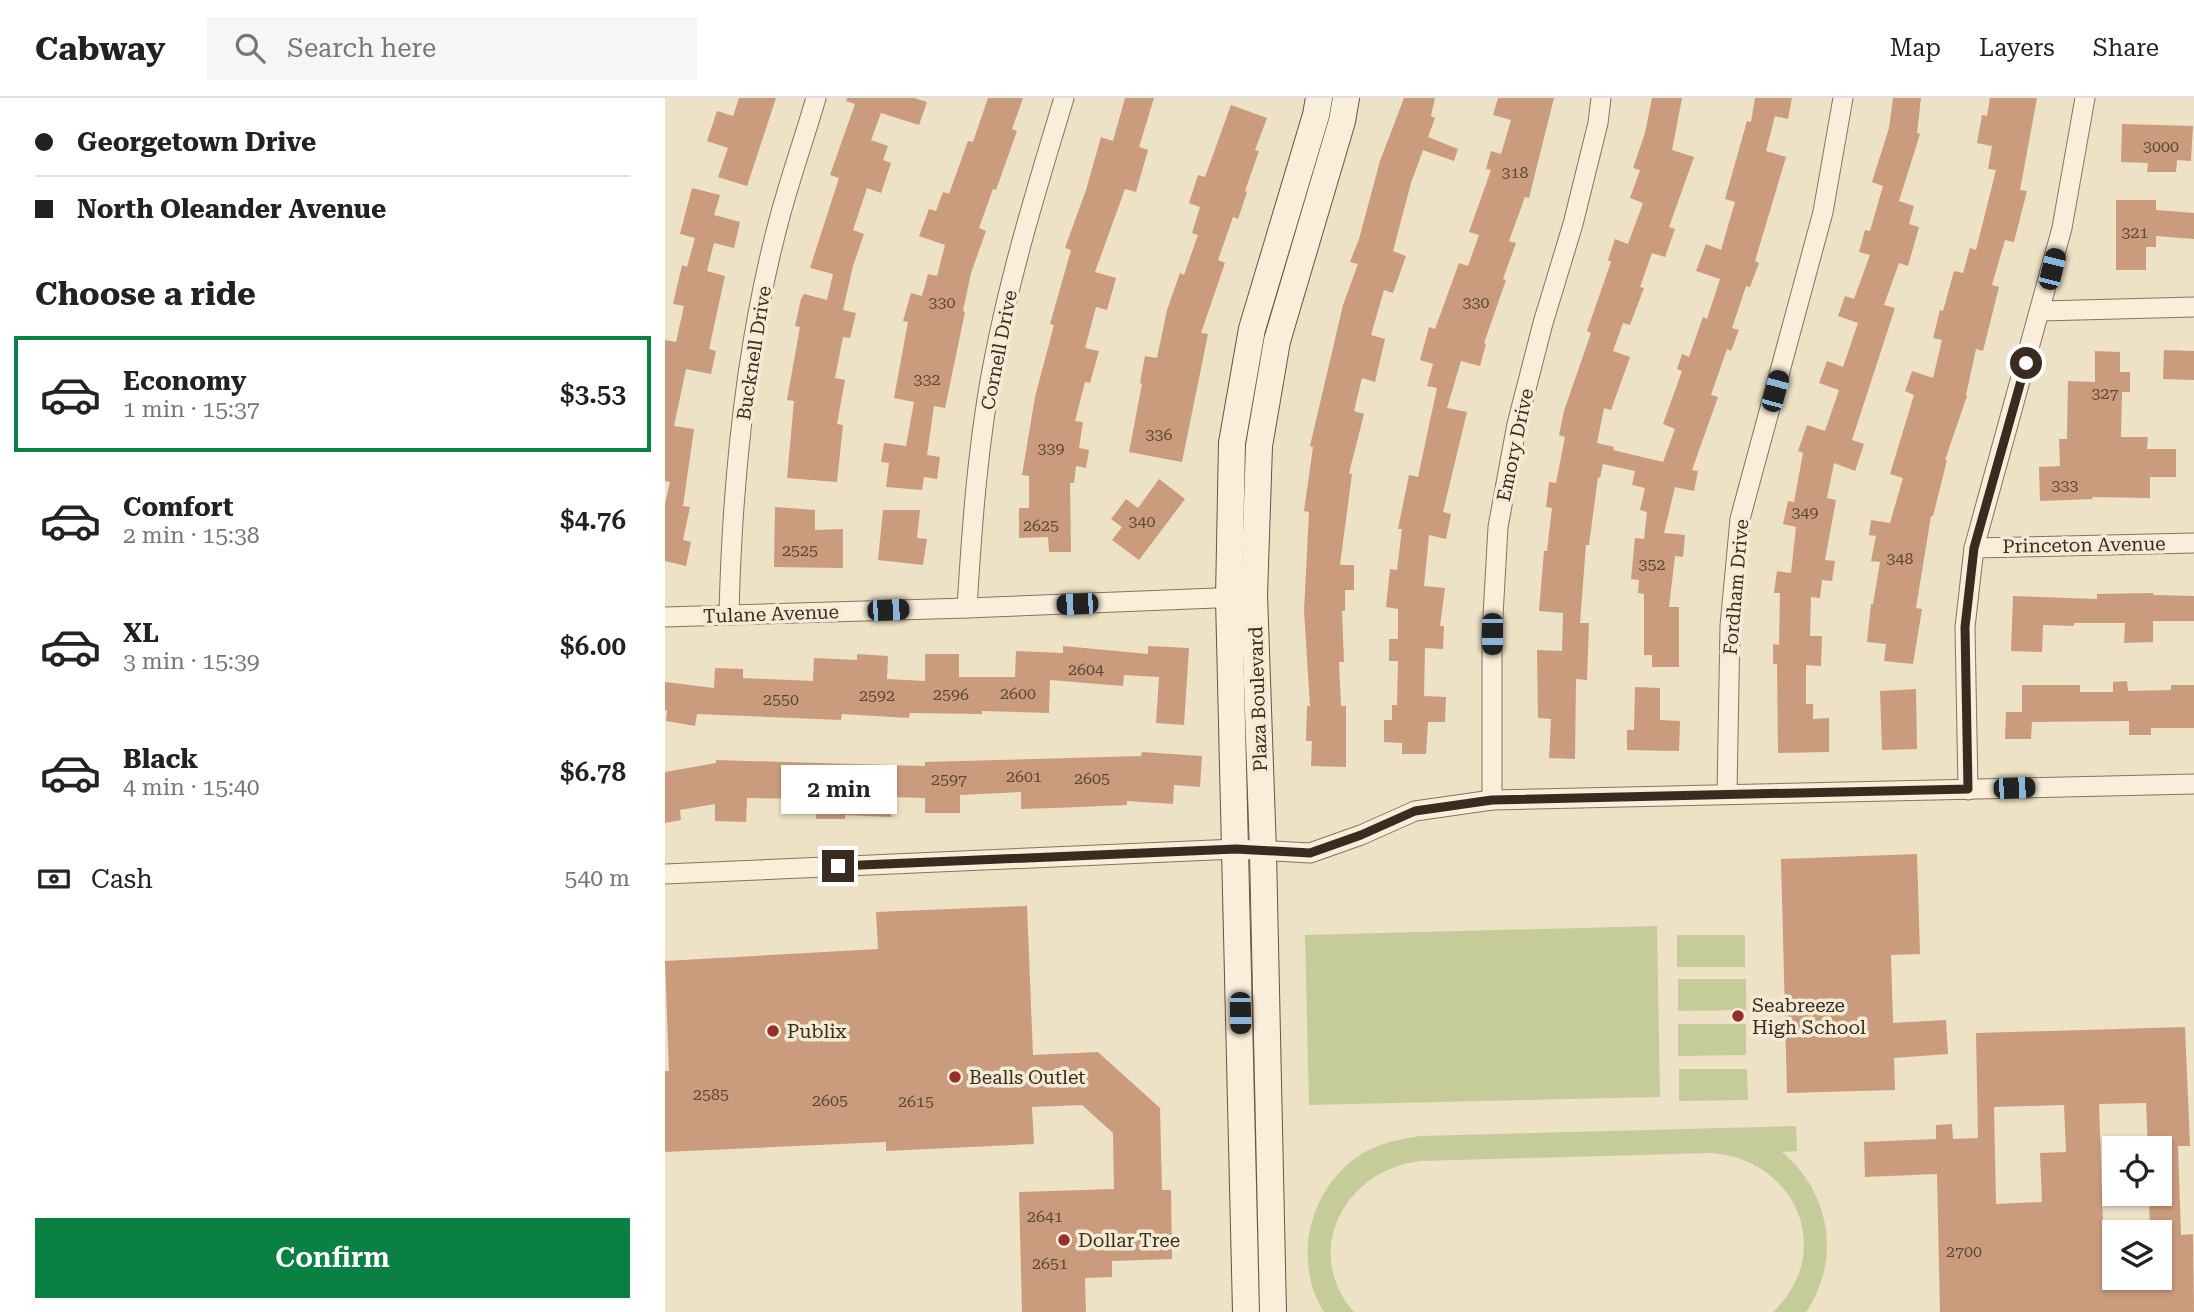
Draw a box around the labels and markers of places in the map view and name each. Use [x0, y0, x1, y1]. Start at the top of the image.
place label: Seabreeze High School [1752, 994, 1866, 1039]
marker: Seabreeze High School [1730, 1008, 1746, 1024]
place label: Publix [787, 1020, 847, 1043]
marker: Publix [765, 1023, 781, 1039]
place label: Bealls Outlet [969, 1066, 1085, 1089]
marker: Bealls Outlet [947, 1069, 963, 1085]
place label: Dollar Tree [1078, 1229, 1180, 1252]
marker: Dollar Tree [1056, 1232, 1072, 1248]

